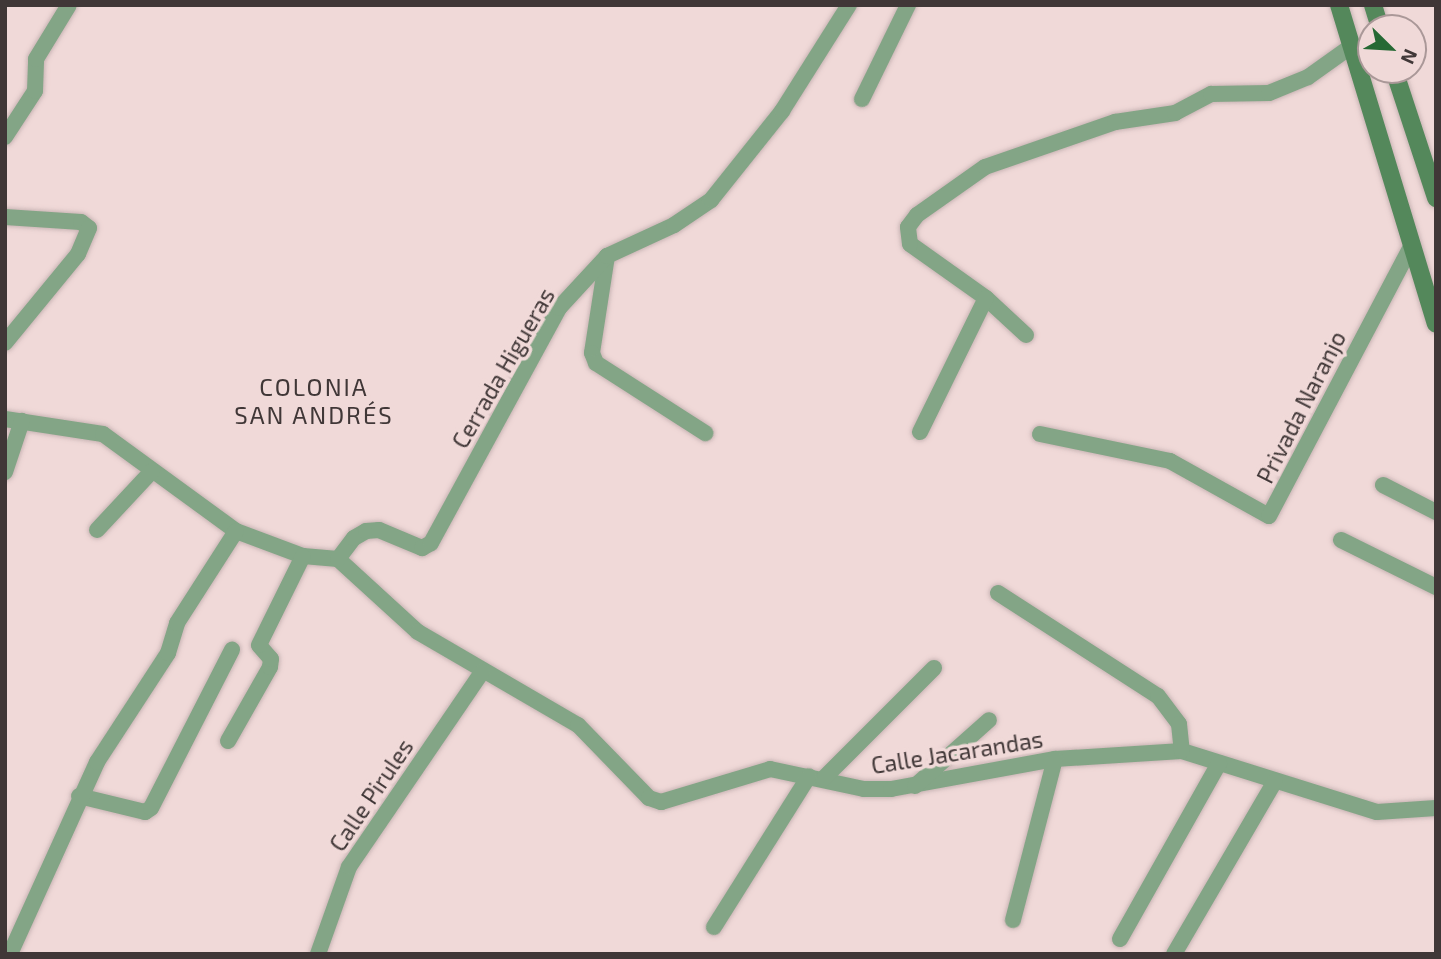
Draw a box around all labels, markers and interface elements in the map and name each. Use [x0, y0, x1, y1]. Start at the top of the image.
north arrow [1357, 14, 1427, 84]
text: N [1397, 46, 1423, 68]
street label: Cerrada Higueras [446, 283, 560, 453]
street label: Privada Naranjo [1251, 326, 1351, 488]
district label: COLONIA SAN ANDRÉS [235, 373, 393, 429]
street label: Calle Jacarandas [869, 725, 1045, 779]
street label: Calle Pirules [323, 734, 419, 856]

